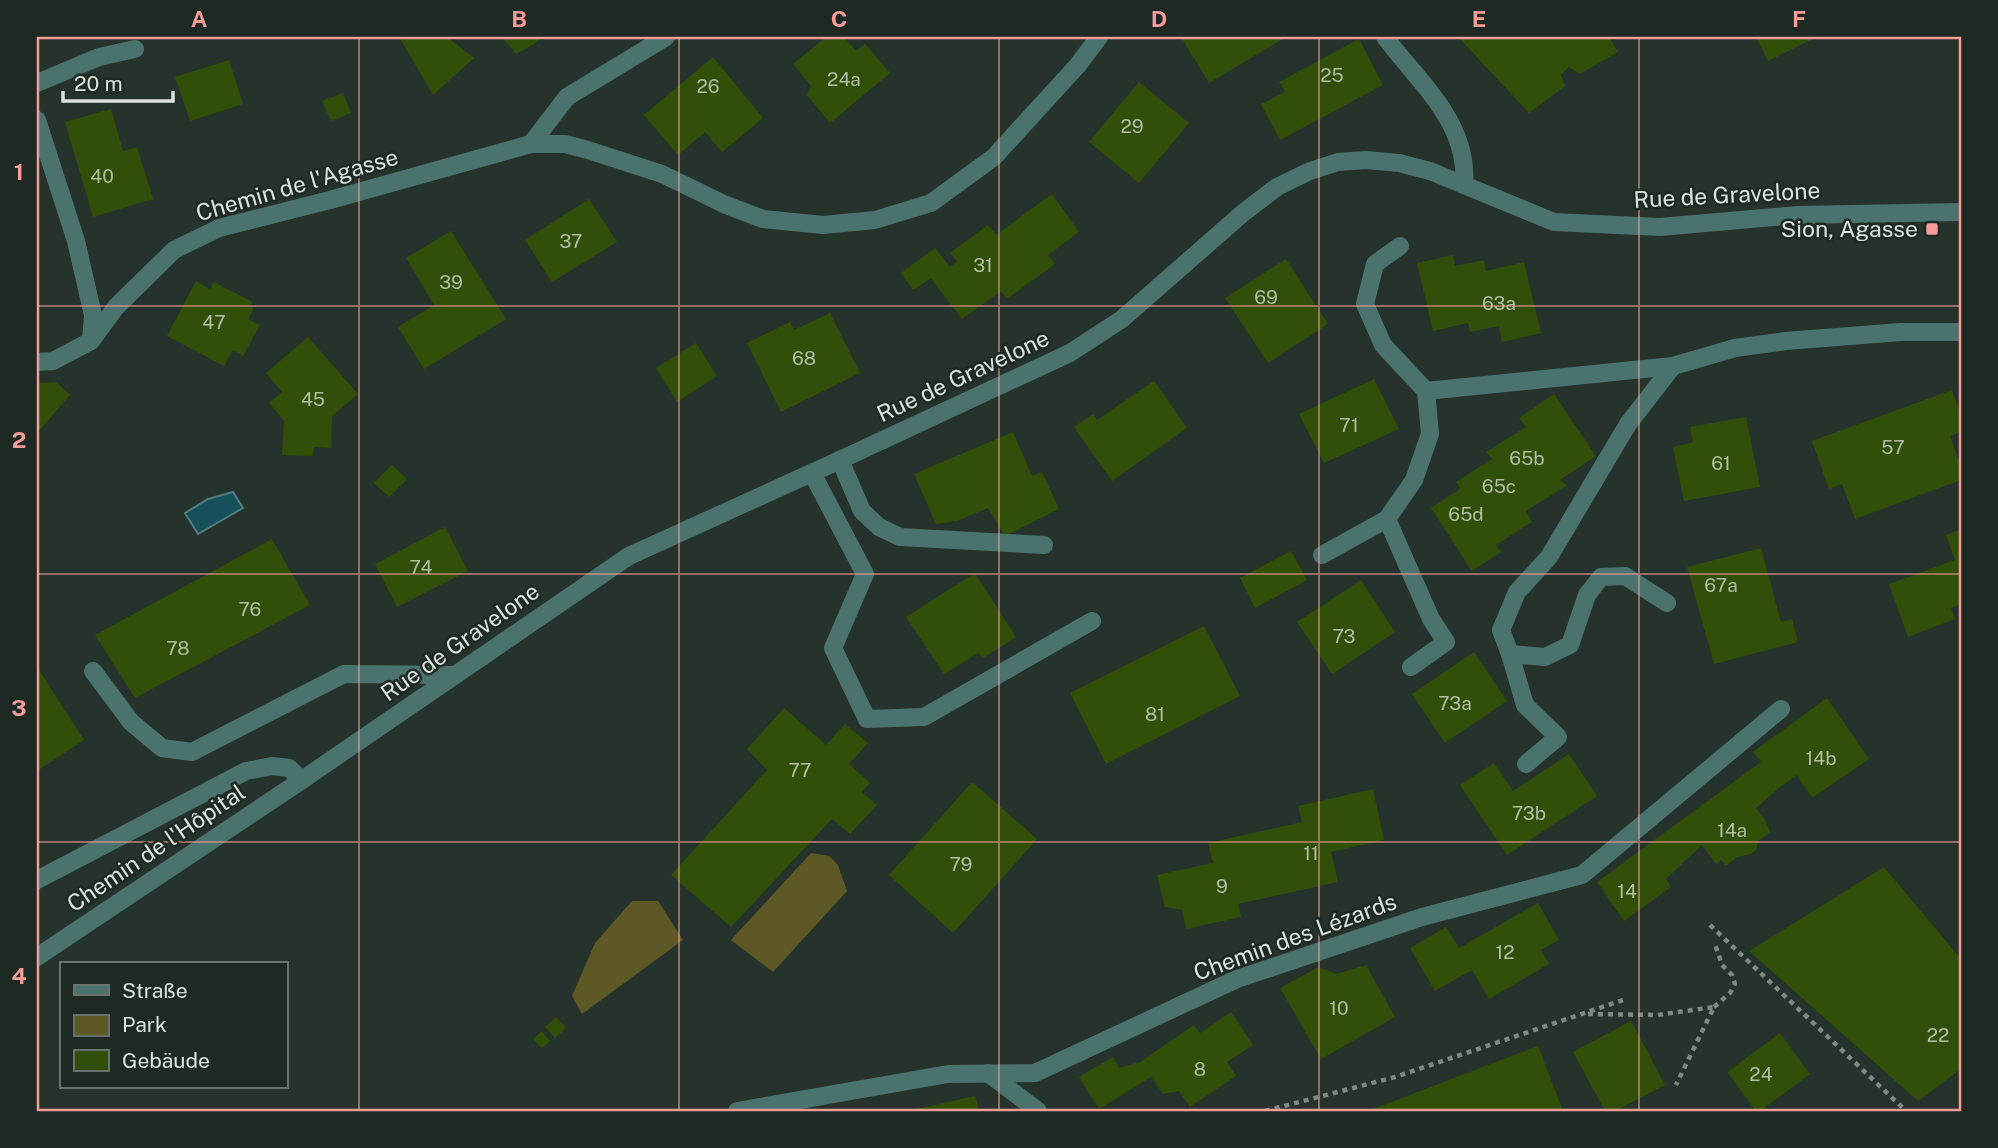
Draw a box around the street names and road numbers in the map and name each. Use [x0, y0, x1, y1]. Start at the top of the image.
street label: Chemin de l'Agasse [193, 143, 401, 226]
street label: Rue de Gravelone [1633, 176, 1821, 213]
street label: Rue de Gravelone [872, 324, 1053, 427]
street label: Rue de Gravelone [375, 577, 544, 706]
street label: Chemin de l'Hôpital [62, 778, 250, 917]
street label: Chemin des Lézards [1190, 887, 1400, 986]

